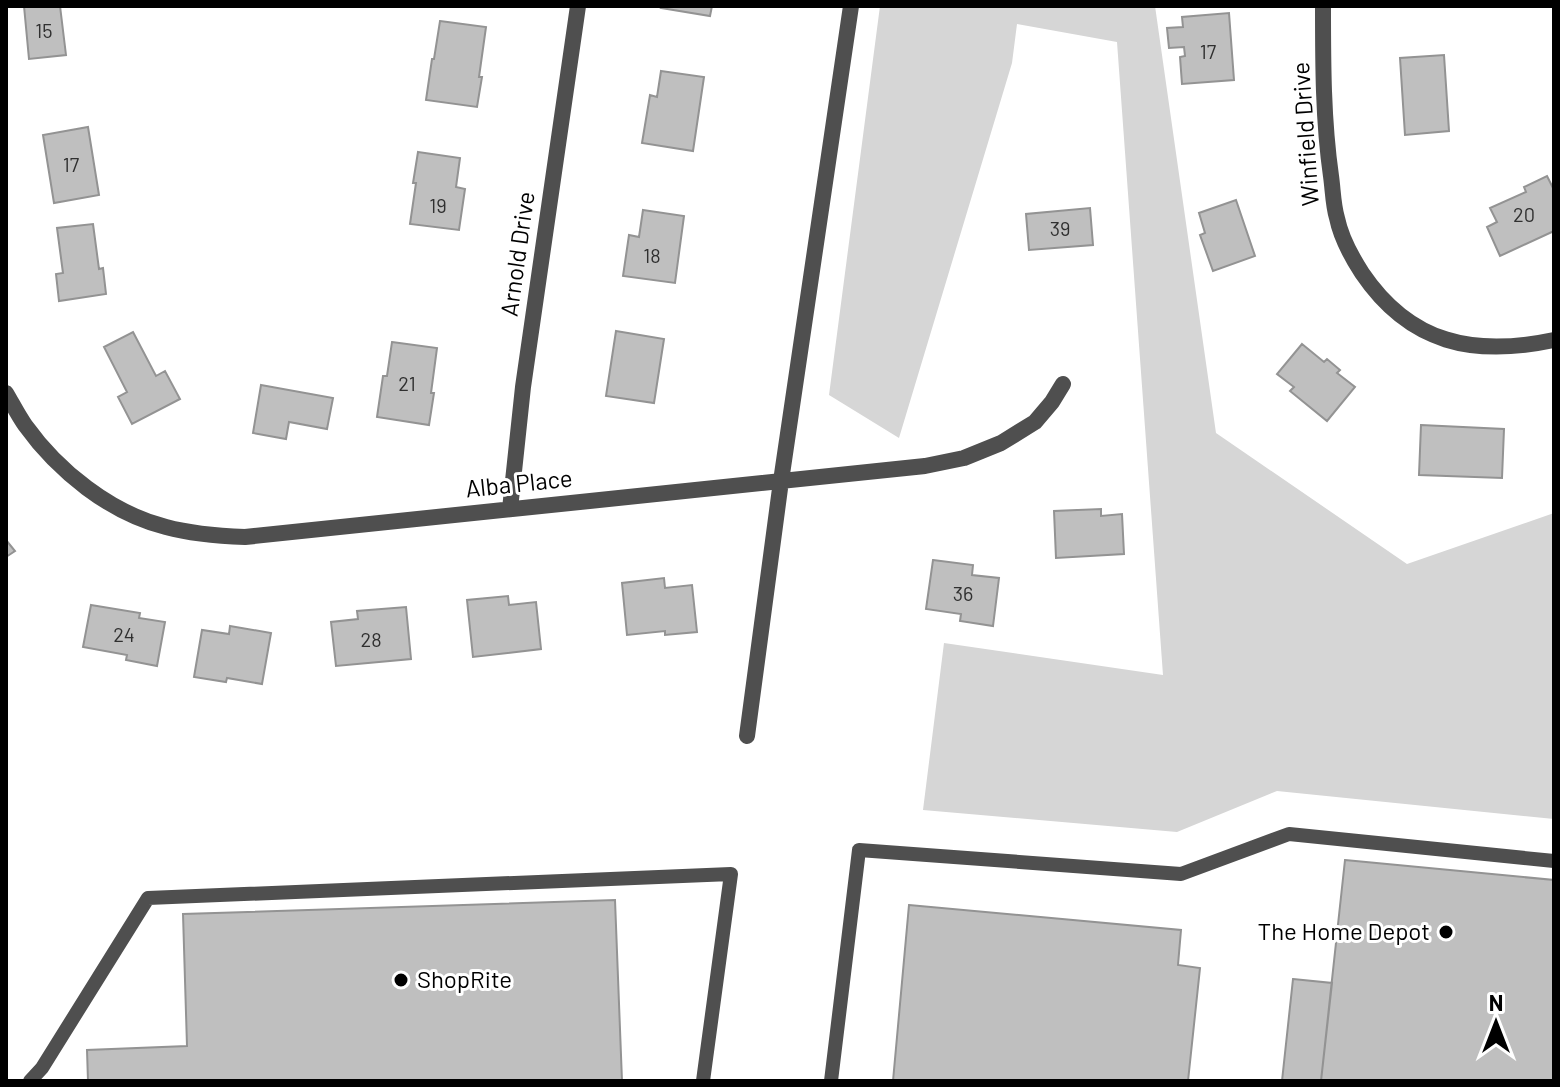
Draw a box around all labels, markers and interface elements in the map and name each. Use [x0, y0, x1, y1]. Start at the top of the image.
house number: 15 [35, 18, 53, 42]
house number: 17 [1200, 39, 1217, 63]
street label: Winfield Drive [1285, 61, 1324, 207]
house number: 17 [63, 152, 80, 176]
street label: Arnold Drive [493, 189, 540, 318]
house number: 19 [429, 193, 447, 217]
house number: 20 [1513, 202, 1535, 226]
house number: 39 [1050, 216, 1070, 240]
house number: 18 [643, 243, 661, 267]
house number: 21 [398, 371, 416, 395]
street label: Alba Place [464, 462, 574, 503]
house number: 36 [953, 581, 973, 605]
house number: 24 [113, 622, 135, 646]
house number: 28 [360, 627, 382, 651]
place label: The Home Depot [1258, 916, 1430, 945]
marker: The Home Depot [1437, 923, 1455, 941]
place label: ShopRite [417, 964, 512, 993]
marker: ShopRite [392, 971, 410, 989]
north arrow [1456, 983, 1536, 1063]
text: N [1489, 989, 1503, 1015]

